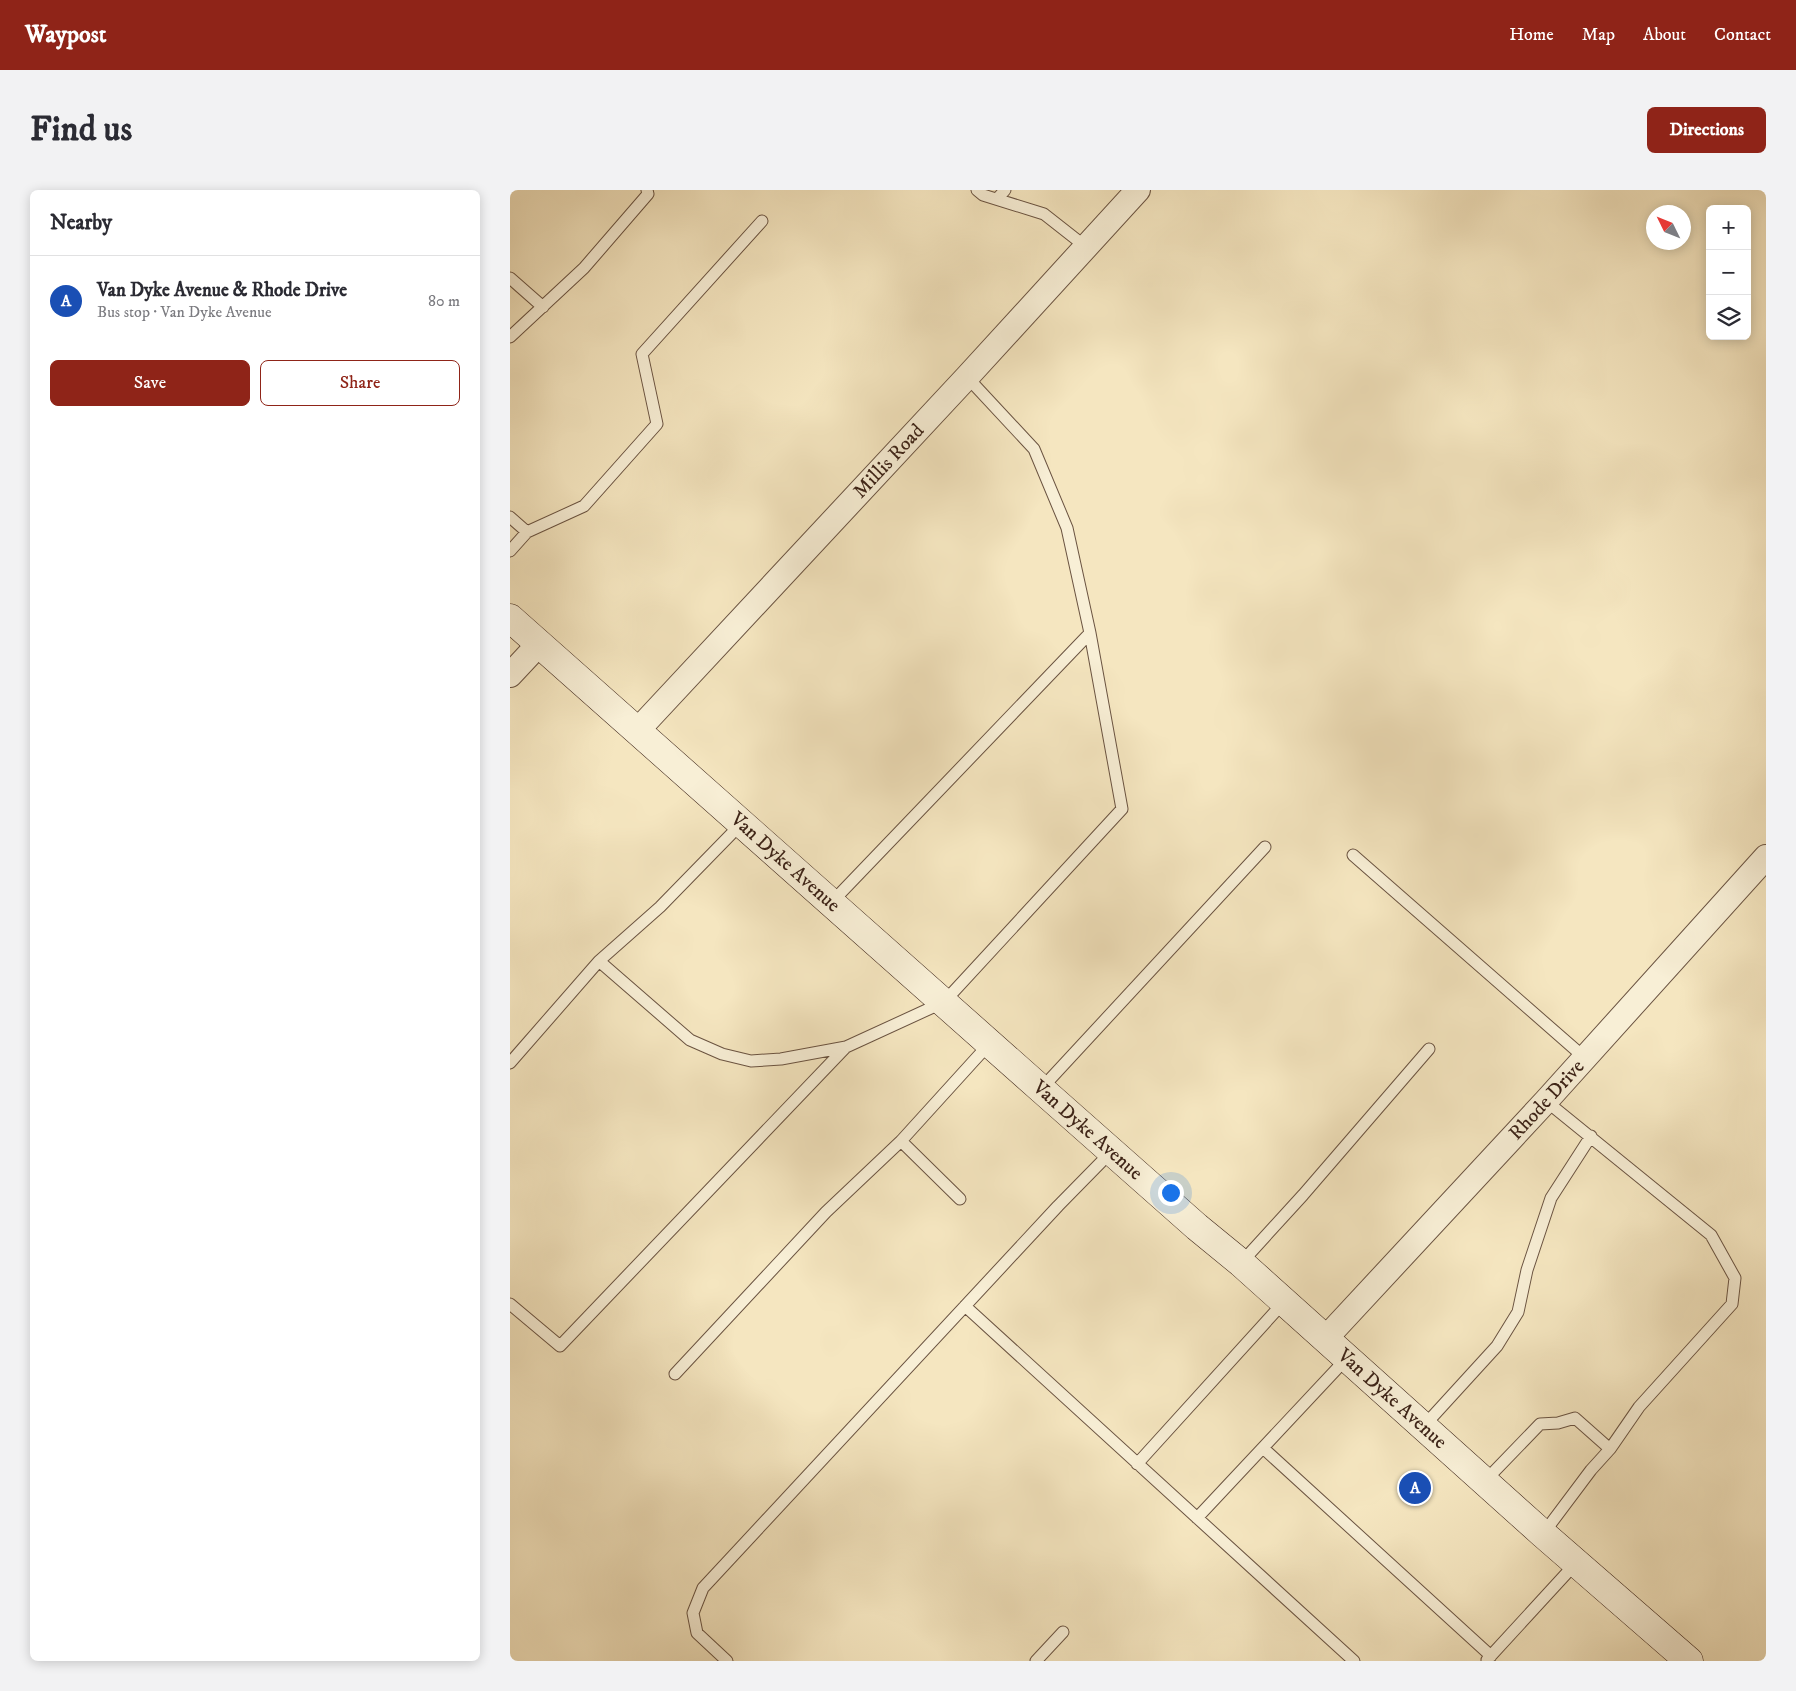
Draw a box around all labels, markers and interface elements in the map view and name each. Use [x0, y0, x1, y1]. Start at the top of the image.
text: Waypost [25, 20, 106, 50]
text: Home [1509, 24, 1554, 46]
text: Map [1582, 24, 1615, 46]
text: About [1643, 24, 1686, 46]
text: Contact [1714, 24, 1771, 46]
button: Directions [1647, 107, 1766, 153]
text: Find us [30, 108, 132, 152]
north arrow [1646, 205, 1691, 250]
map controls [1706, 205, 1751, 340]
button: + [1706, 205, 1751, 250]
text: Nearby [50, 210, 112, 236]
button: − [1706, 250, 1751, 295]
text: Van Dyke Avenue & Rhode Drive [97, 279, 347, 302]
text: A [61, 291, 71, 311]
text: 80 m [428, 291, 460, 311]
button: layers [1706, 295, 1751, 340]
text: Bus stop · Van Dyke Avenue [97, 302, 272, 322]
button: Save [50, 360, 250, 406]
button: Share [260, 360, 460, 406]
street label: Millis Road [848, 419, 929, 504]
street label: Van Dyke Avenue [724, 806, 846, 918]
street label: Rhode Drive [1503, 1054, 1590, 1145]
street label: Van Dyke Avenue [1027, 1074, 1148, 1186]
your location [1158, 1180, 1184, 1206]
street label: Van Dyke Avenue [1331, 1342, 1452, 1454]
pin: A [1399, 1469, 1431, 1507]

